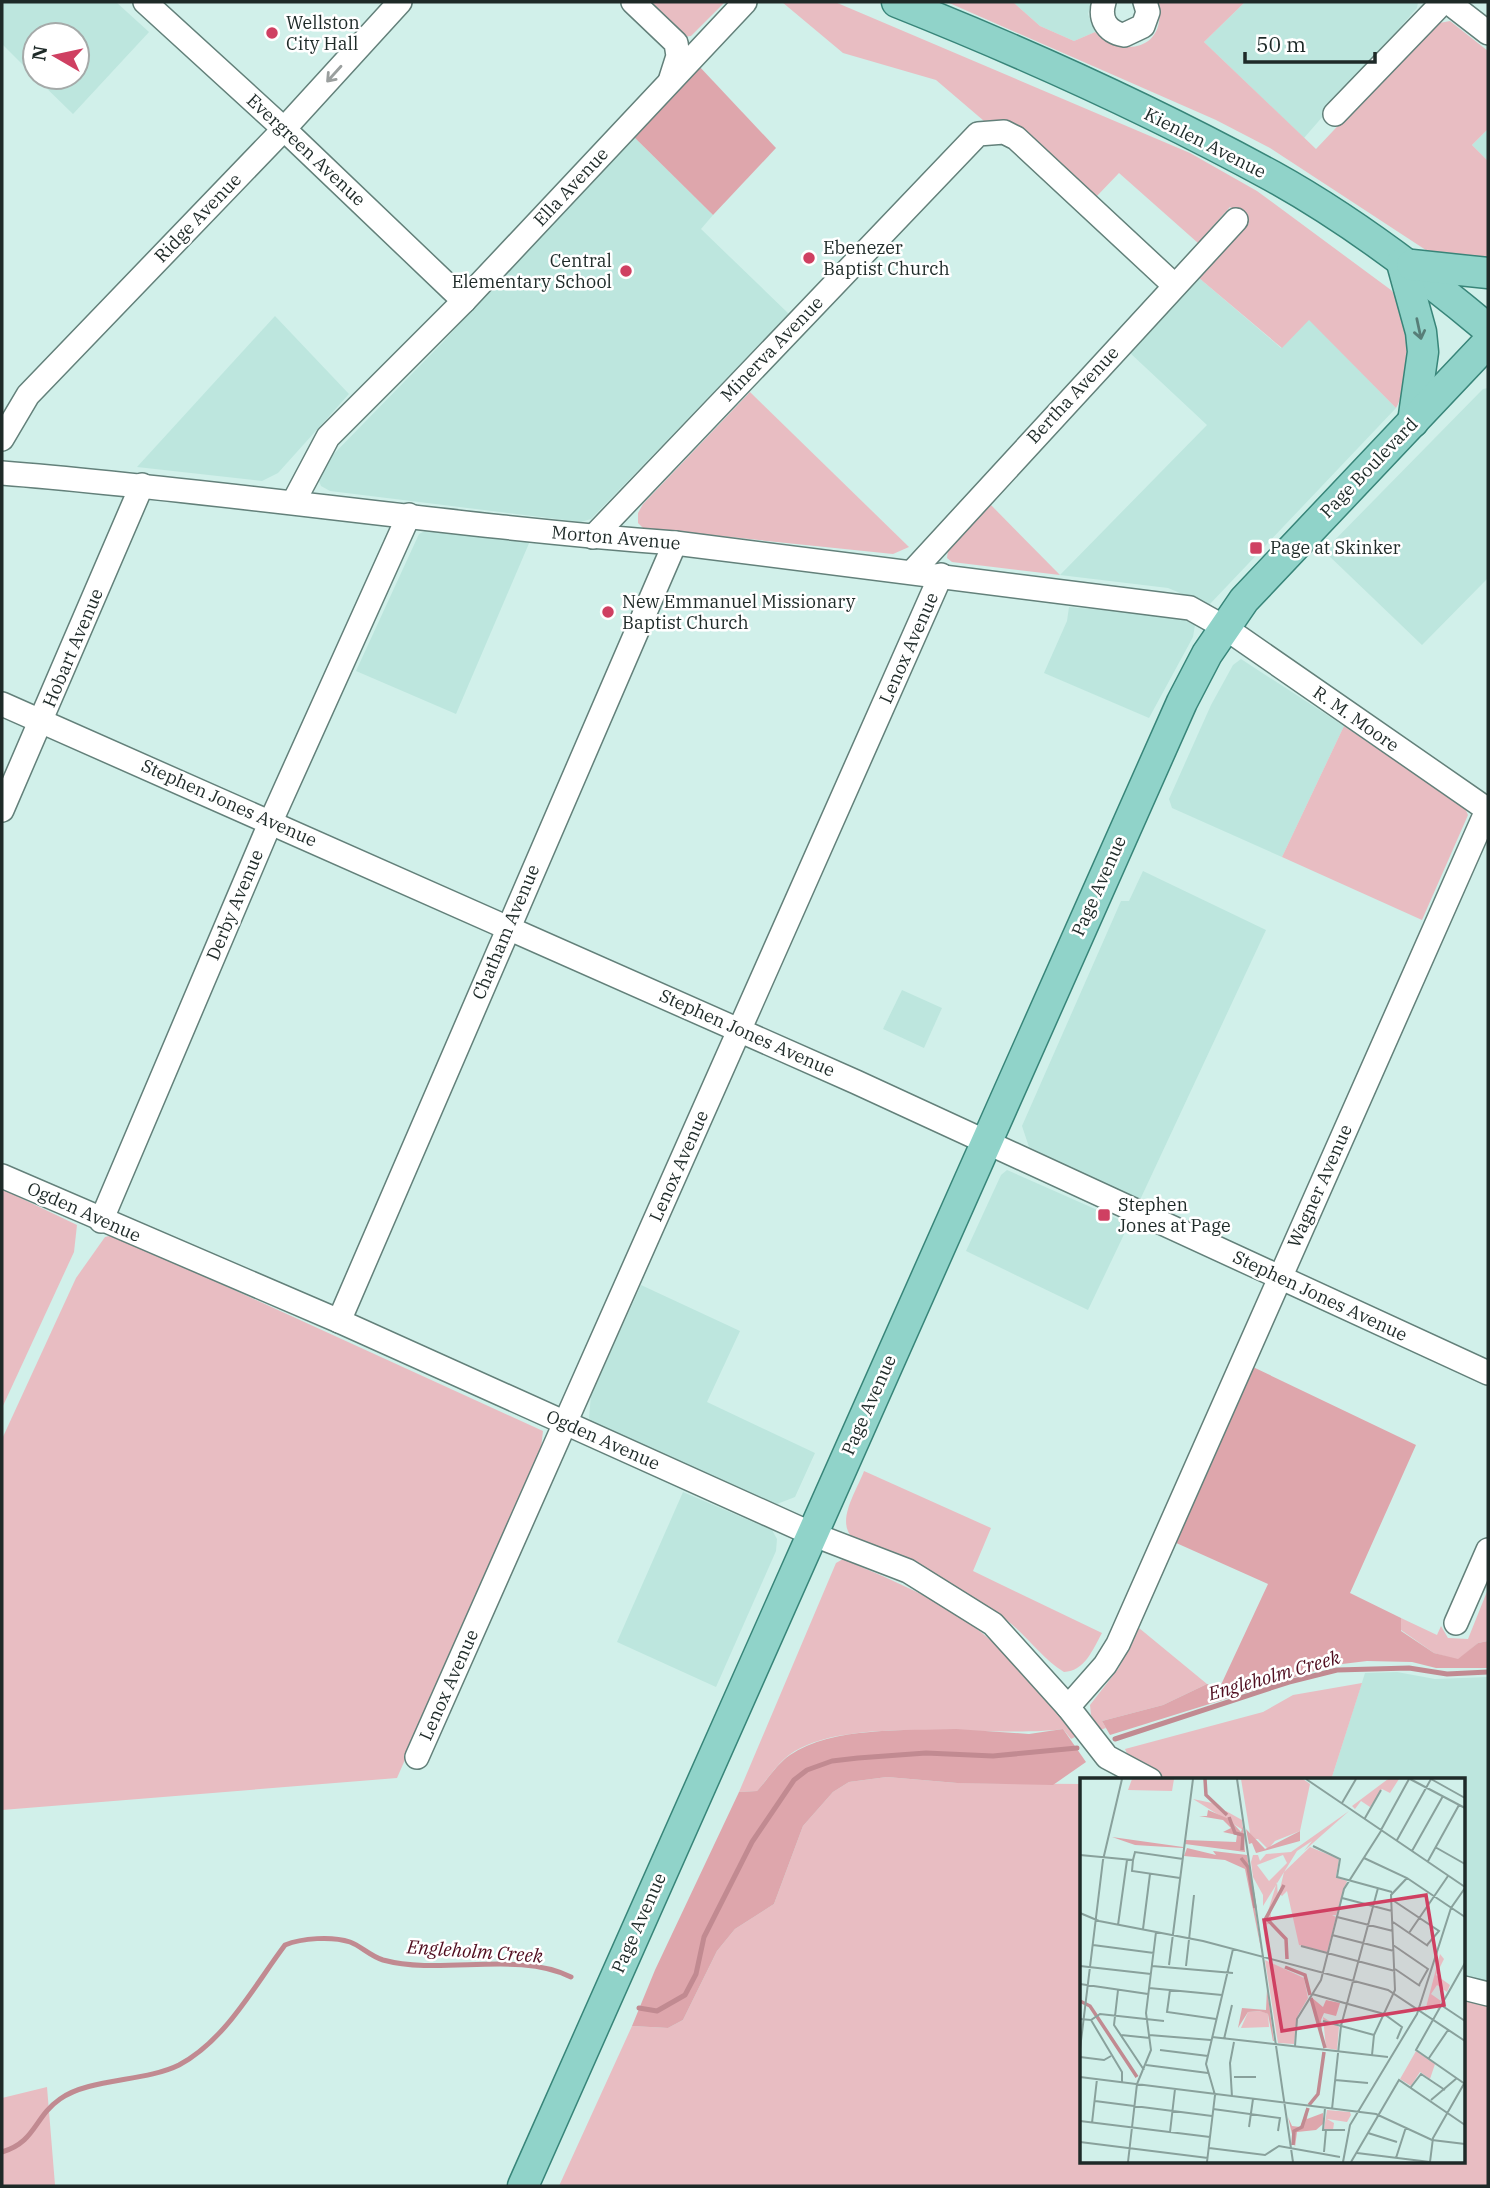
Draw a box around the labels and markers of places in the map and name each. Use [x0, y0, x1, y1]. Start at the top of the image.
place label: Wellston City Hall [286, 11, 360, 55]
marker: Wellston City Hall [264, 25, 280, 41]
place label: Ebenezer Baptist Church [823, 236, 950, 280]
place label: Central Elementary School [452, 249, 612, 293]
marker: Ebenezer Baptist Church [801, 250, 817, 266]
marker: Central Elementary School [618, 263, 634, 279]
place label: Page at Skinker [1270, 536, 1401, 559]
marker: Page at Skinker [1248, 540, 1264, 556]
place label: New Emmanuel Missionary Baptist Church [622, 590, 856, 634]
marker: New Emmanuel Missionary Baptist Church [600, 604, 616, 620]
place label: Stephen Jones at Page [1118, 1193, 1231, 1237]
marker: Stephen Jones at Page [1096, 1207, 1112, 1223]

